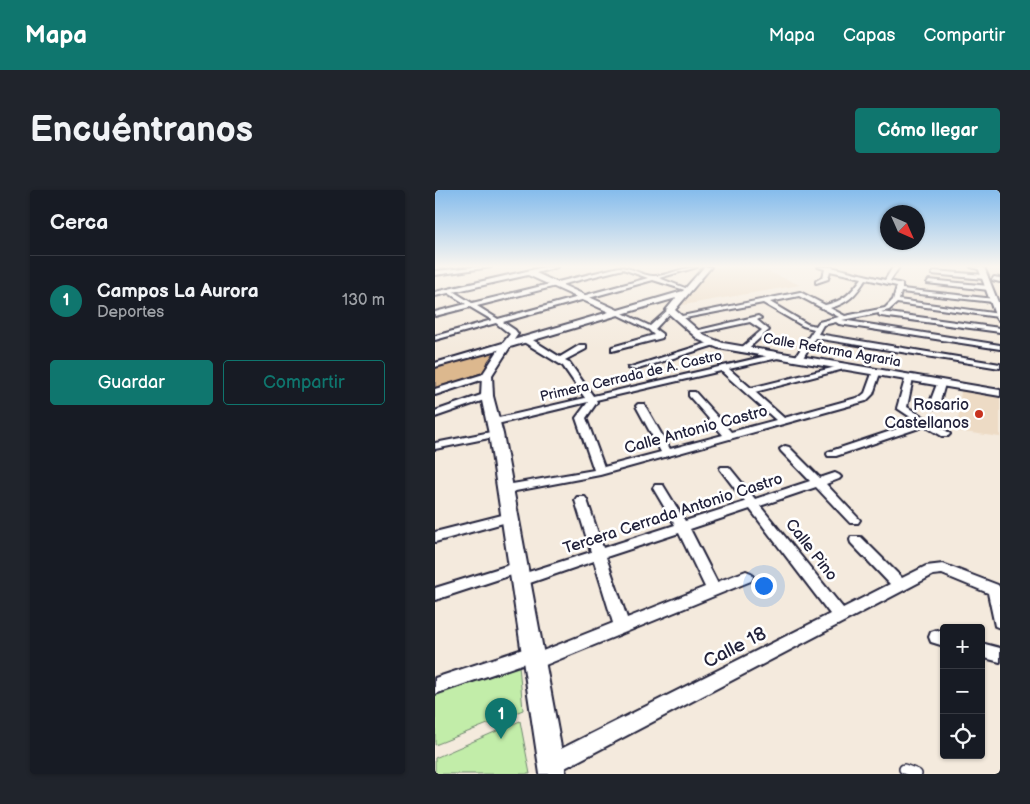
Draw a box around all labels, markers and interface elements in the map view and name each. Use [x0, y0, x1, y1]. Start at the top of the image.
text: Mapa [25, 21, 87, 50]
text: Mapa [769, 25, 815, 46]
text: Capas [843, 25, 896, 46]
text: Compartir [924, 25, 1005, 46]
button: Cómo llegar [855, 108, 1000, 153]
text: Encuéntranos [30, 109, 253, 152]
north arrow [880, 205, 925, 250]
text: Cerca [50, 210, 108, 235]
text: Campos La Aurora [97, 280, 259, 303]
text: 1 [63, 291, 69, 310]
text: 130 m [342, 291, 385, 310]
text: Deportes [97, 303, 164, 322]
street label: Calle Reforma Agraria [762, 329, 902, 371]
street label: Primera Cerrada de A. Castro [538, 347, 724, 405]
button: Guardar [50, 360, 213, 405]
button: Compartir [223, 360, 385, 405]
place label: Rosario Castellanos [885, 396, 969, 433]
street label: Calle Antonio Castro [622, 402, 770, 458]
marker: Rosario Castellanos [973, 408, 985, 420]
street label: Tercera Cerrada Antonio Castro [561, 469, 785, 559]
street label: Calle Pino [781, 515, 841, 585]
your location [751, 573, 777, 599]
street label: Calle 18 [700, 622, 770, 674]
map controls [940, 624, 985, 759]
button: + [940, 624, 985, 669]
button: − [940, 669, 985, 714]
pin: 1 [485, 698, 517, 739]
button: locate [940, 714, 985, 759]

